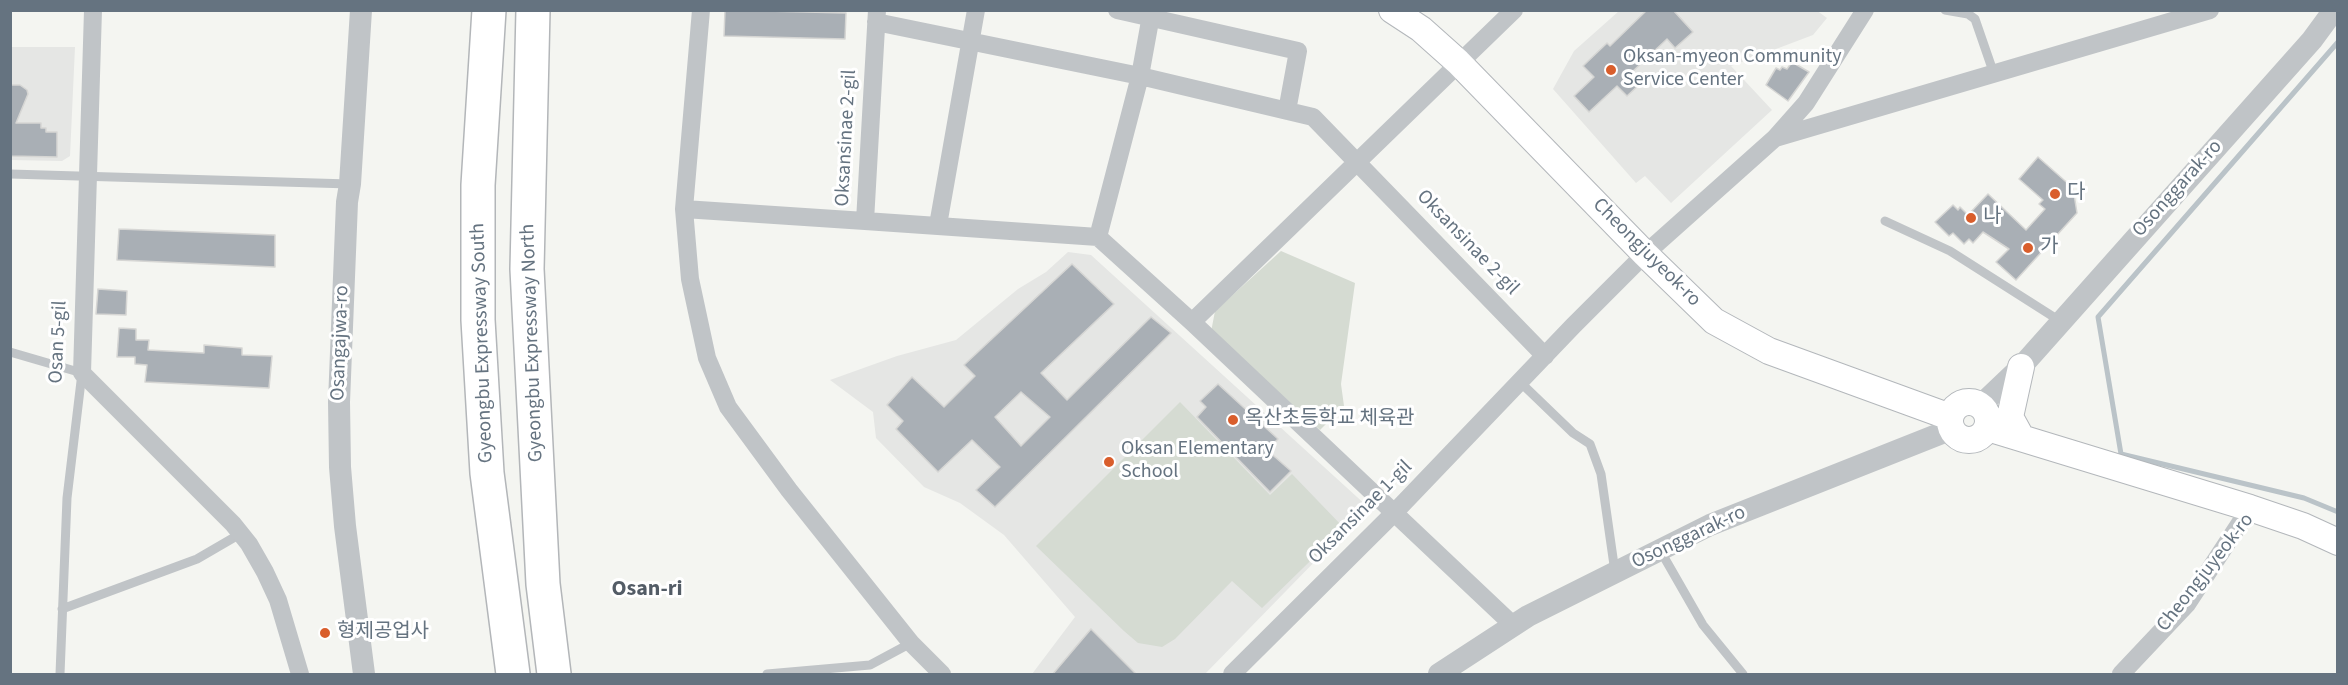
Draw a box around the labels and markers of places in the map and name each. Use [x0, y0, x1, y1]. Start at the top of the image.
place label: Oksan-myeon Community Service Center [1623, 46, 1842, 93]
marker: Oksan-myeon Community Service Center [1604, 63, 1618, 77]
place label: 다 [2067, 182, 2085, 206]
marker: 다 [2048, 187, 2062, 201]
place label: 나 [1983, 206, 2001, 230]
marker: 나 [1964, 211, 1978, 225]
place label: 가 [2040, 236, 2058, 260]
marker: 가 [2021, 241, 2035, 255]
place label: 옥산초등학교 체육관 [1245, 408, 1415, 432]
marker: 옥산초등학교 체육관 [1226, 413, 1240, 427]
place label: Oksan Elementary School [1121, 438, 1274, 485]
marker: Oksan Elementary School [1102, 455, 1116, 469]
place label: 형제공업사 [337, 621, 429, 645]
marker: 형제공업사 [318, 626, 332, 640]

